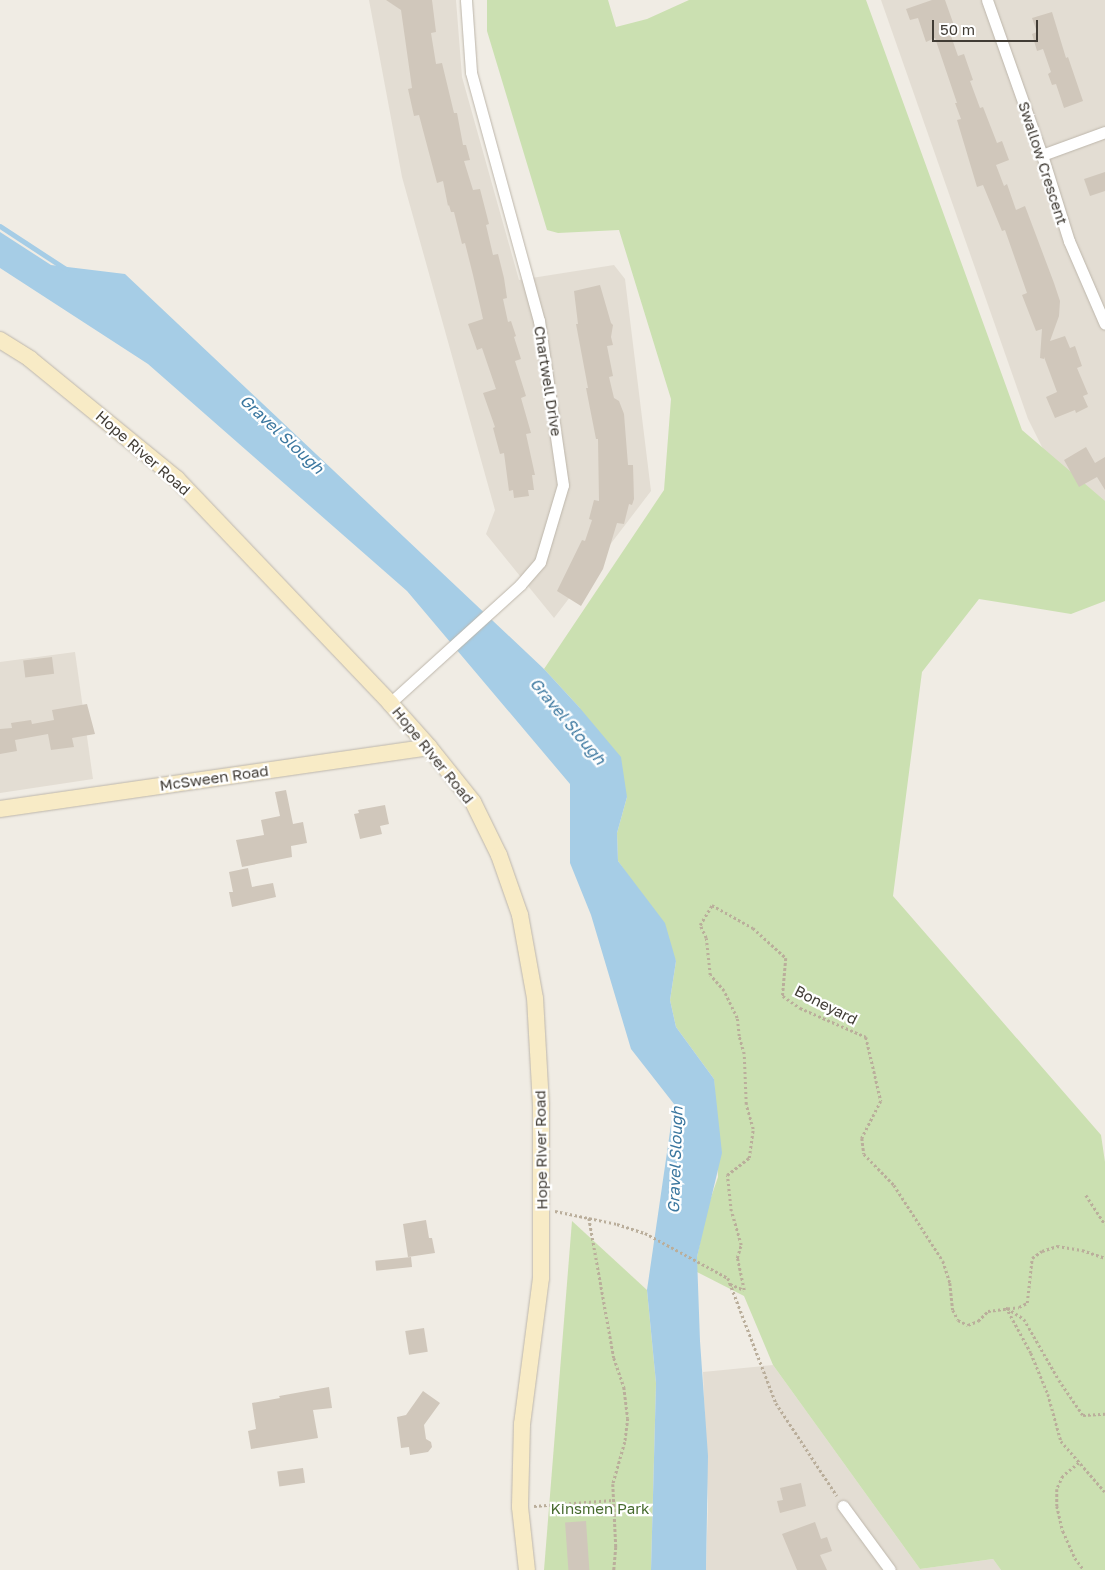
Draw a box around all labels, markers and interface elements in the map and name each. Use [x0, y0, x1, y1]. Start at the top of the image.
scale bar [935, 10, 1041, 42]
text: 50 m [940, 20, 975, 38]
street label: Swallow Crescent [1015, 99, 1071, 227]
street label: Chartwell Drive [530, 325, 566, 437]
water label: Gravel Slough [236, 390, 328, 478]
street label: Hope River Road [92, 407, 194, 499]
water label: Gravel Slough [526, 674, 610, 768]
street label: Hope River Road [388, 703, 478, 807]
street label: McSween Road [158, 761, 270, 795]
street label: Boneyard [792, 982, 860, 1028]
street label: Hope River Road [531, 1090, 551, 1210]
water label: Gravel Slough [664, 1106, 686, 1214]
park label: Kinsmen Park [551, 1500, 649, 1518]

